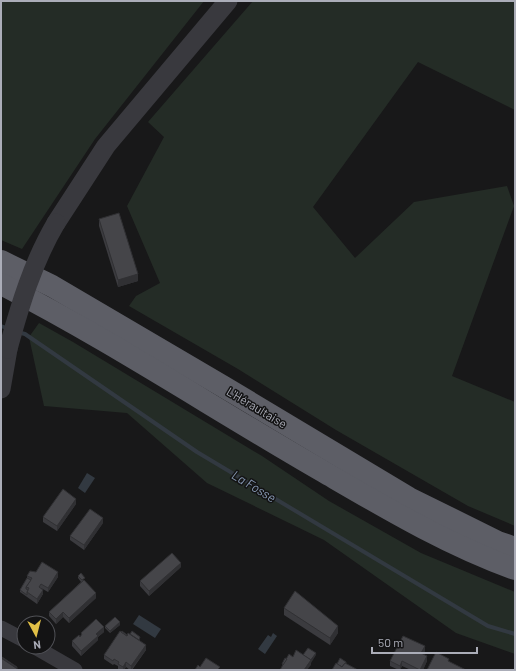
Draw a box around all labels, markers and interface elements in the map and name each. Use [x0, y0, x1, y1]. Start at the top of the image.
street label: L'Héraultaise [224, 384, 290, 430]
water label: La Fosse [229, 467, 279, 506]
north arrow [16, 615, 56, 655]
scale bar [372, 629, 477, 655]
text: 50 m [378, 635, 403, 649]
text: N [33, 639, 42, 652]

